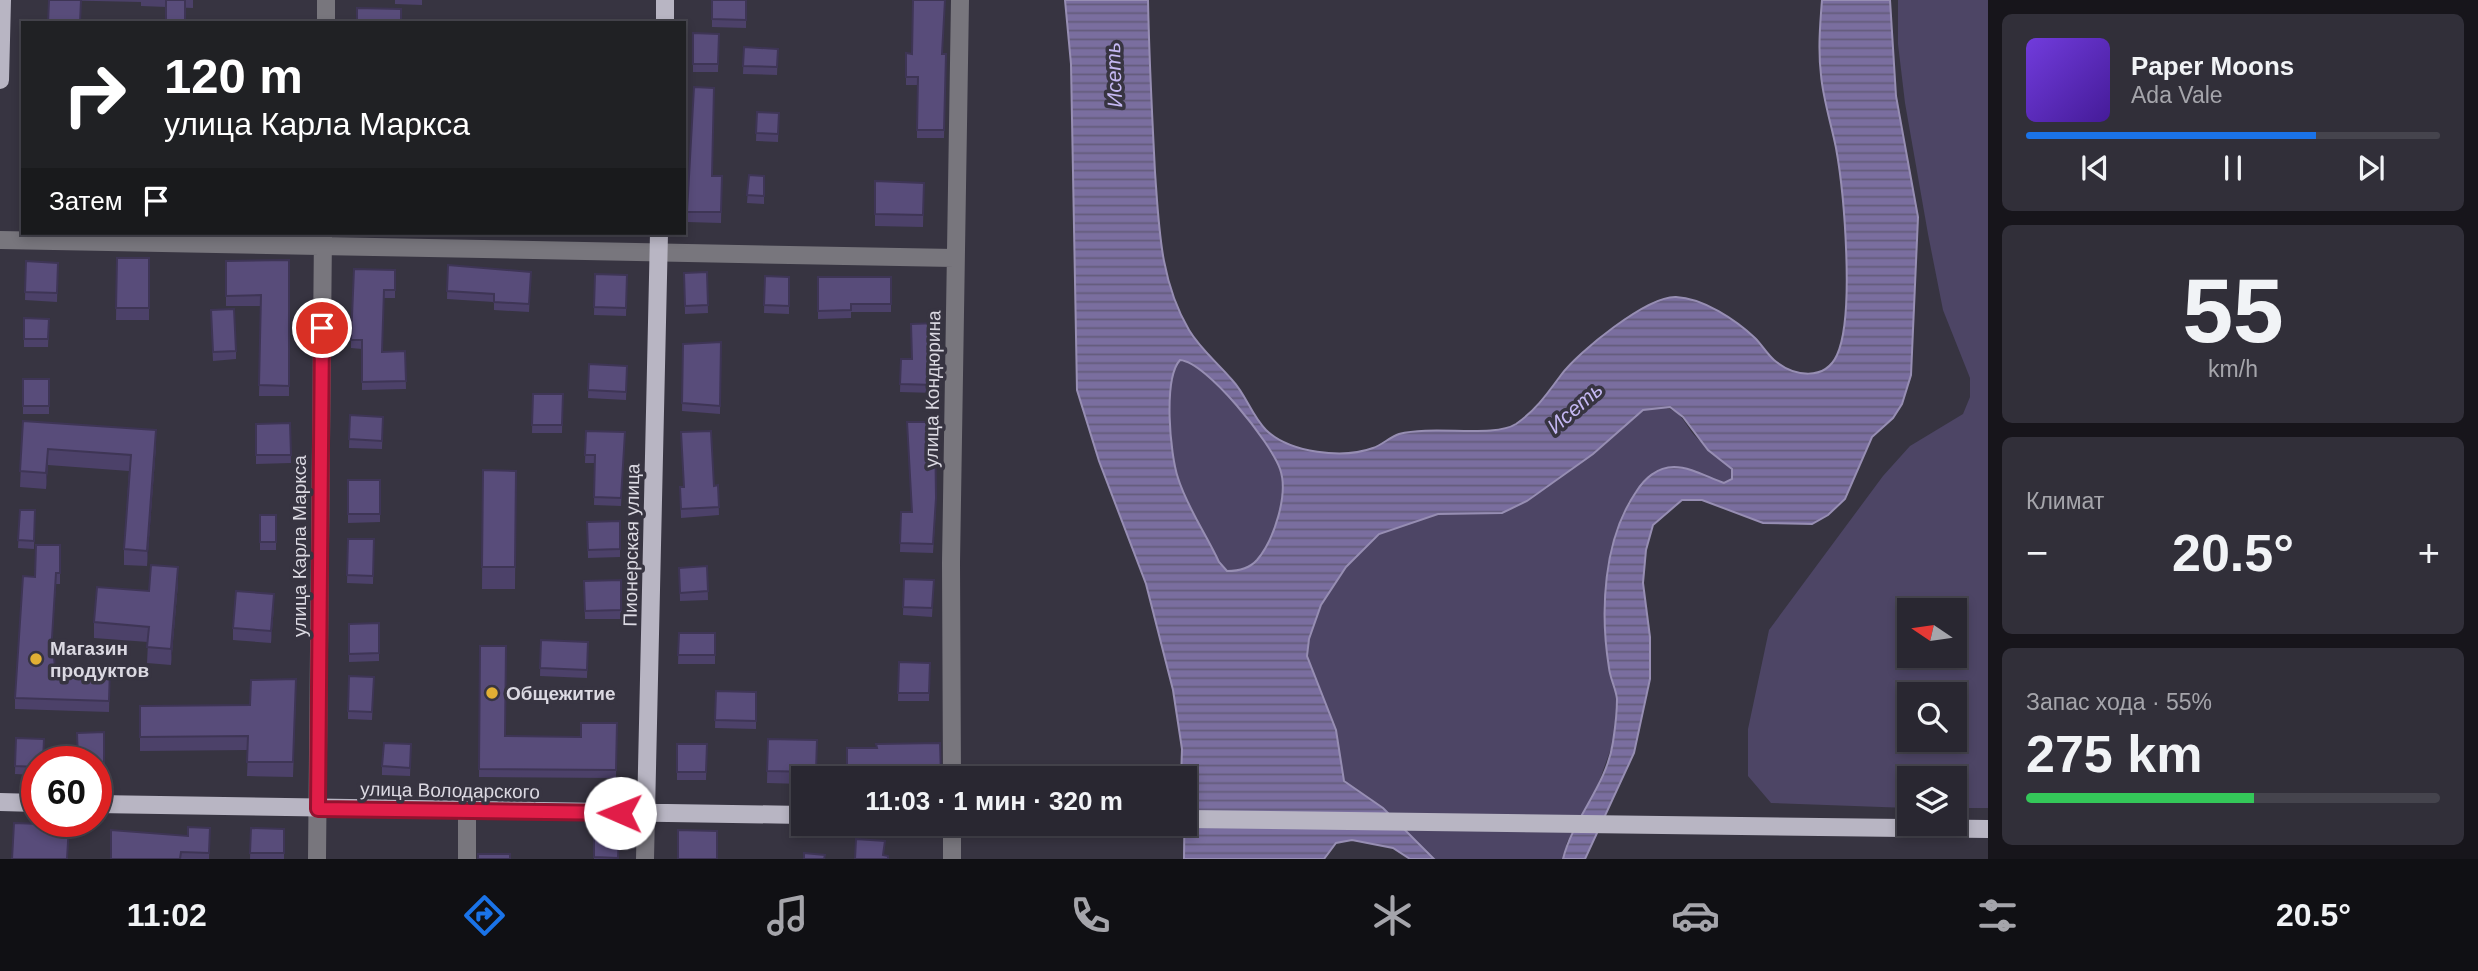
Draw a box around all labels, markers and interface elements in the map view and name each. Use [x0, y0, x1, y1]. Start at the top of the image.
water label: Исеть [1101, 42, 1126, 108]
icon: right [49, 49, 140, 140]
text: 120 m [164, 49, 303, 103]
text: Paper Moons [2131, 51, 2294, 81]
text: Ada Vale [2131, 82, 2223, 108]
text: улица Карла Маркса [164, 106, 470, 142]
icon: previous [2076, 149, 2114, 187]
icon: pause [2214, 149, 2252, 187]
icon: next [2352, 149, 2390, 187]
icon: arrive [137, 182, 175, 220]
text: Затем [49, 186, 123, 216]
text: 55 [2182, 260, 2284, 361]
pin [292, 298, 352, 358]
icon: arrive [303, 309, 341, 347]
street label: улица Кондюрина [921, 310, 944, 468]
text: km/h [2208, 356, 2258, 382]
water label: Исеть [1542, 377, 1607, 438]
street label: улица Карла Маркса [289, 455, 310, 637]
street label: Пионерская улица [620, 463, 643, 627]
text: Климат [2026, 488, 2104, 514]
text: 20.5° [2172, 524, 2294, 582]
text: − [2026, 532, 2048, 574]
text: + [2418, 532, 2440, 574]
north arrow [1897, 598, 1967, 668]
map controls [1897, 598, 1967, 836]
place label: Магазин продуктов [50, 638, 149, 681]
marker: Магазин продуктов [28, 651, 44, 667]
button: search [1897, 682, 1967, 752]
place label: Общежитие [506, 683, 616, 704]
marker: Общежитие [484, 685, 500, 701]
text: Запас хода · 55% [2026, 689, 2212, 715]
text: 275 km [2026, 725, 2202, 783]
speed limit sign: 60 [21, 746, 112, 837]
button: layers [1897, 766, 1967, 836]
position arrow [583, 776, 657, 850]
street label: улица Володарского [360, 778, 540, 803]
text: 11:03 · 1 мин · 320 m [865, 786, 1123, 816]
icon: directions [460, 891, 509, 940]
icon: music [763, 891, 812, 940]
icon: phone [1066, 891, 1115, 940]
icon: climate [1368, 891, 1417, 940]
icon: car [1671, 891, 1720, 940]
icon: filters [1973, 891, 2022, 940]
text: 11:02 [127, 897, 207, 933]
text: 20.5° [2276, 897, 2351, 933]

